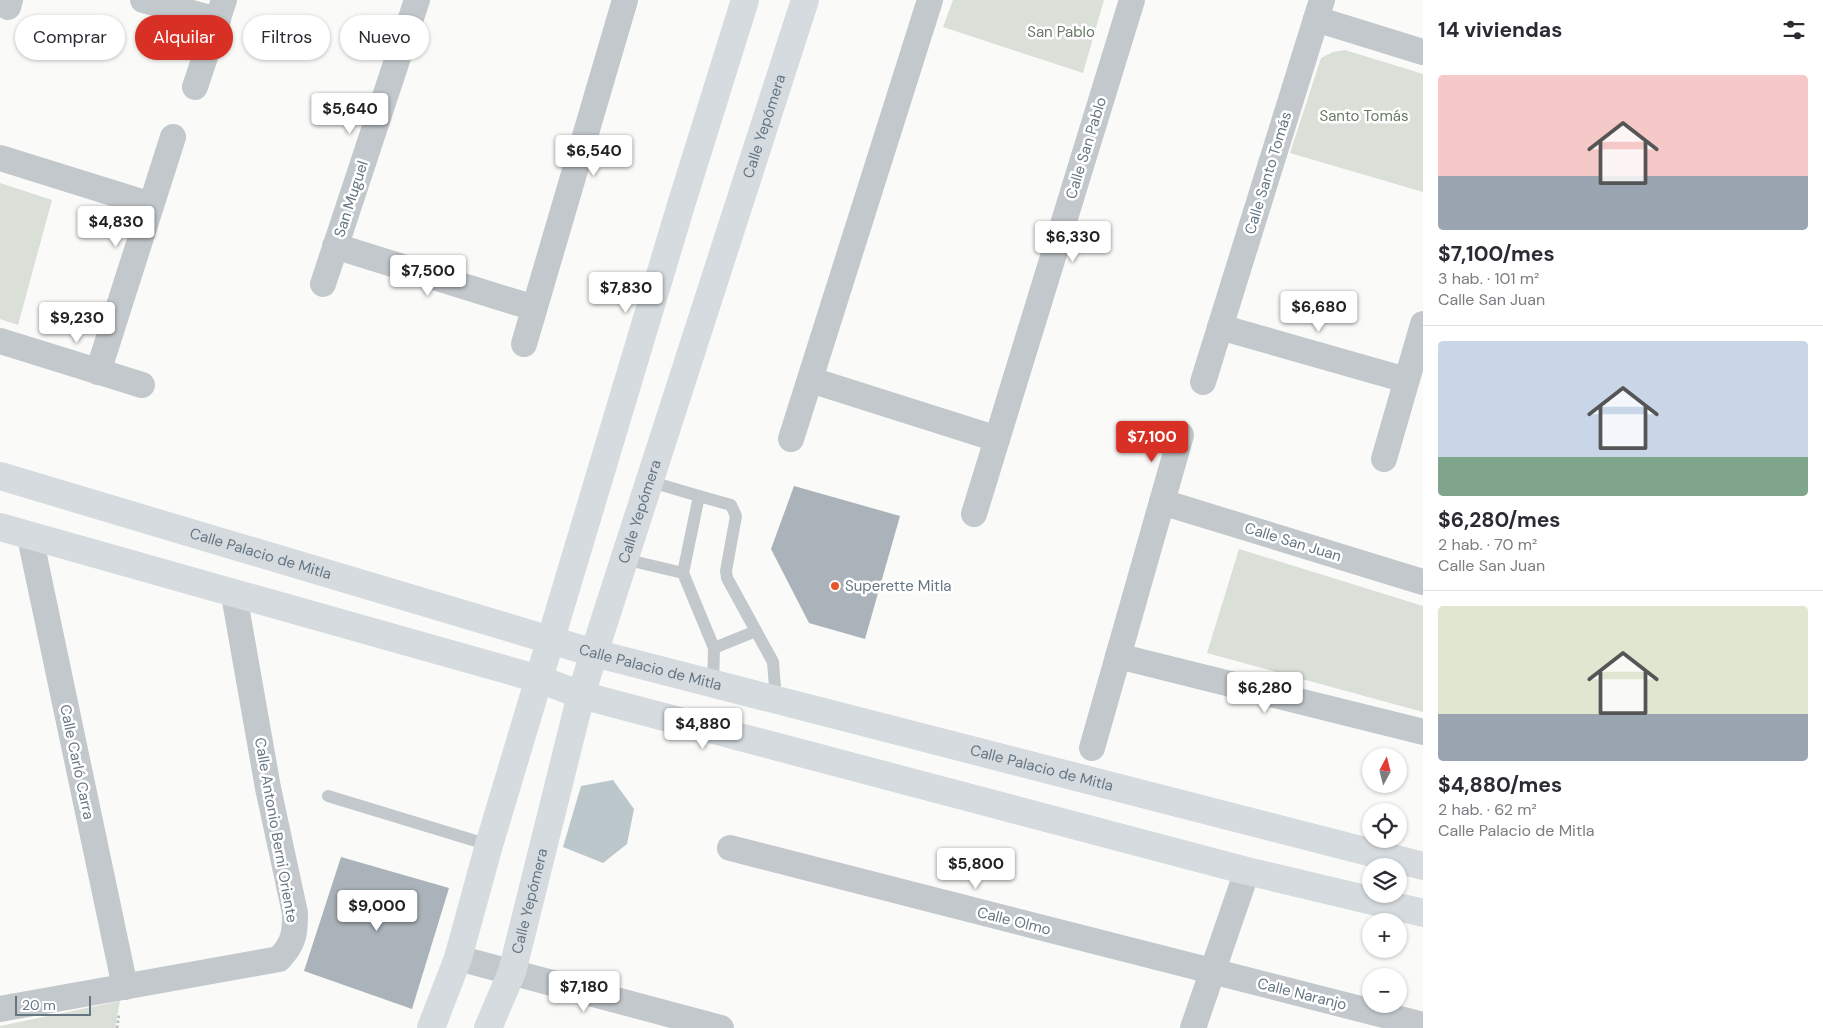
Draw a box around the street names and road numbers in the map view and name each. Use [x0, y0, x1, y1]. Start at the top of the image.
street label: Calle Yepómera [738, 72, 790, 181]
street label: Calle San Pablo [1061, 94, 1111, 201]
street label: Calle Santo Tomás [1240, 109, 1296, 237]
street label: San Muguel [329, 158, 373, 240]
street label: Calle Yepómera [614, 457, 666, 566]
street label: Calle San Juan [1242, 518, 1344, 566]
street label: Calle Palacio de Mitla [187, 523, 334, 584]
street label: Calle Palacio de Mitla [576, 639, 724, 695]
street label: Calle Carló Carra [55, 703, 99, 821]
street label: Calle Antonio Berni Oriente [250, 736, 302, 924]
street label: Calle Palacio de Mitla [968, 740, 1115, 796]
street label: Calle Yepómera [507, 846, 552, 956]
street label: Calle Olmo [975, 902, 1053, 940]
street label: Calle Naranjo [1255, 973, 1349, 1015]

